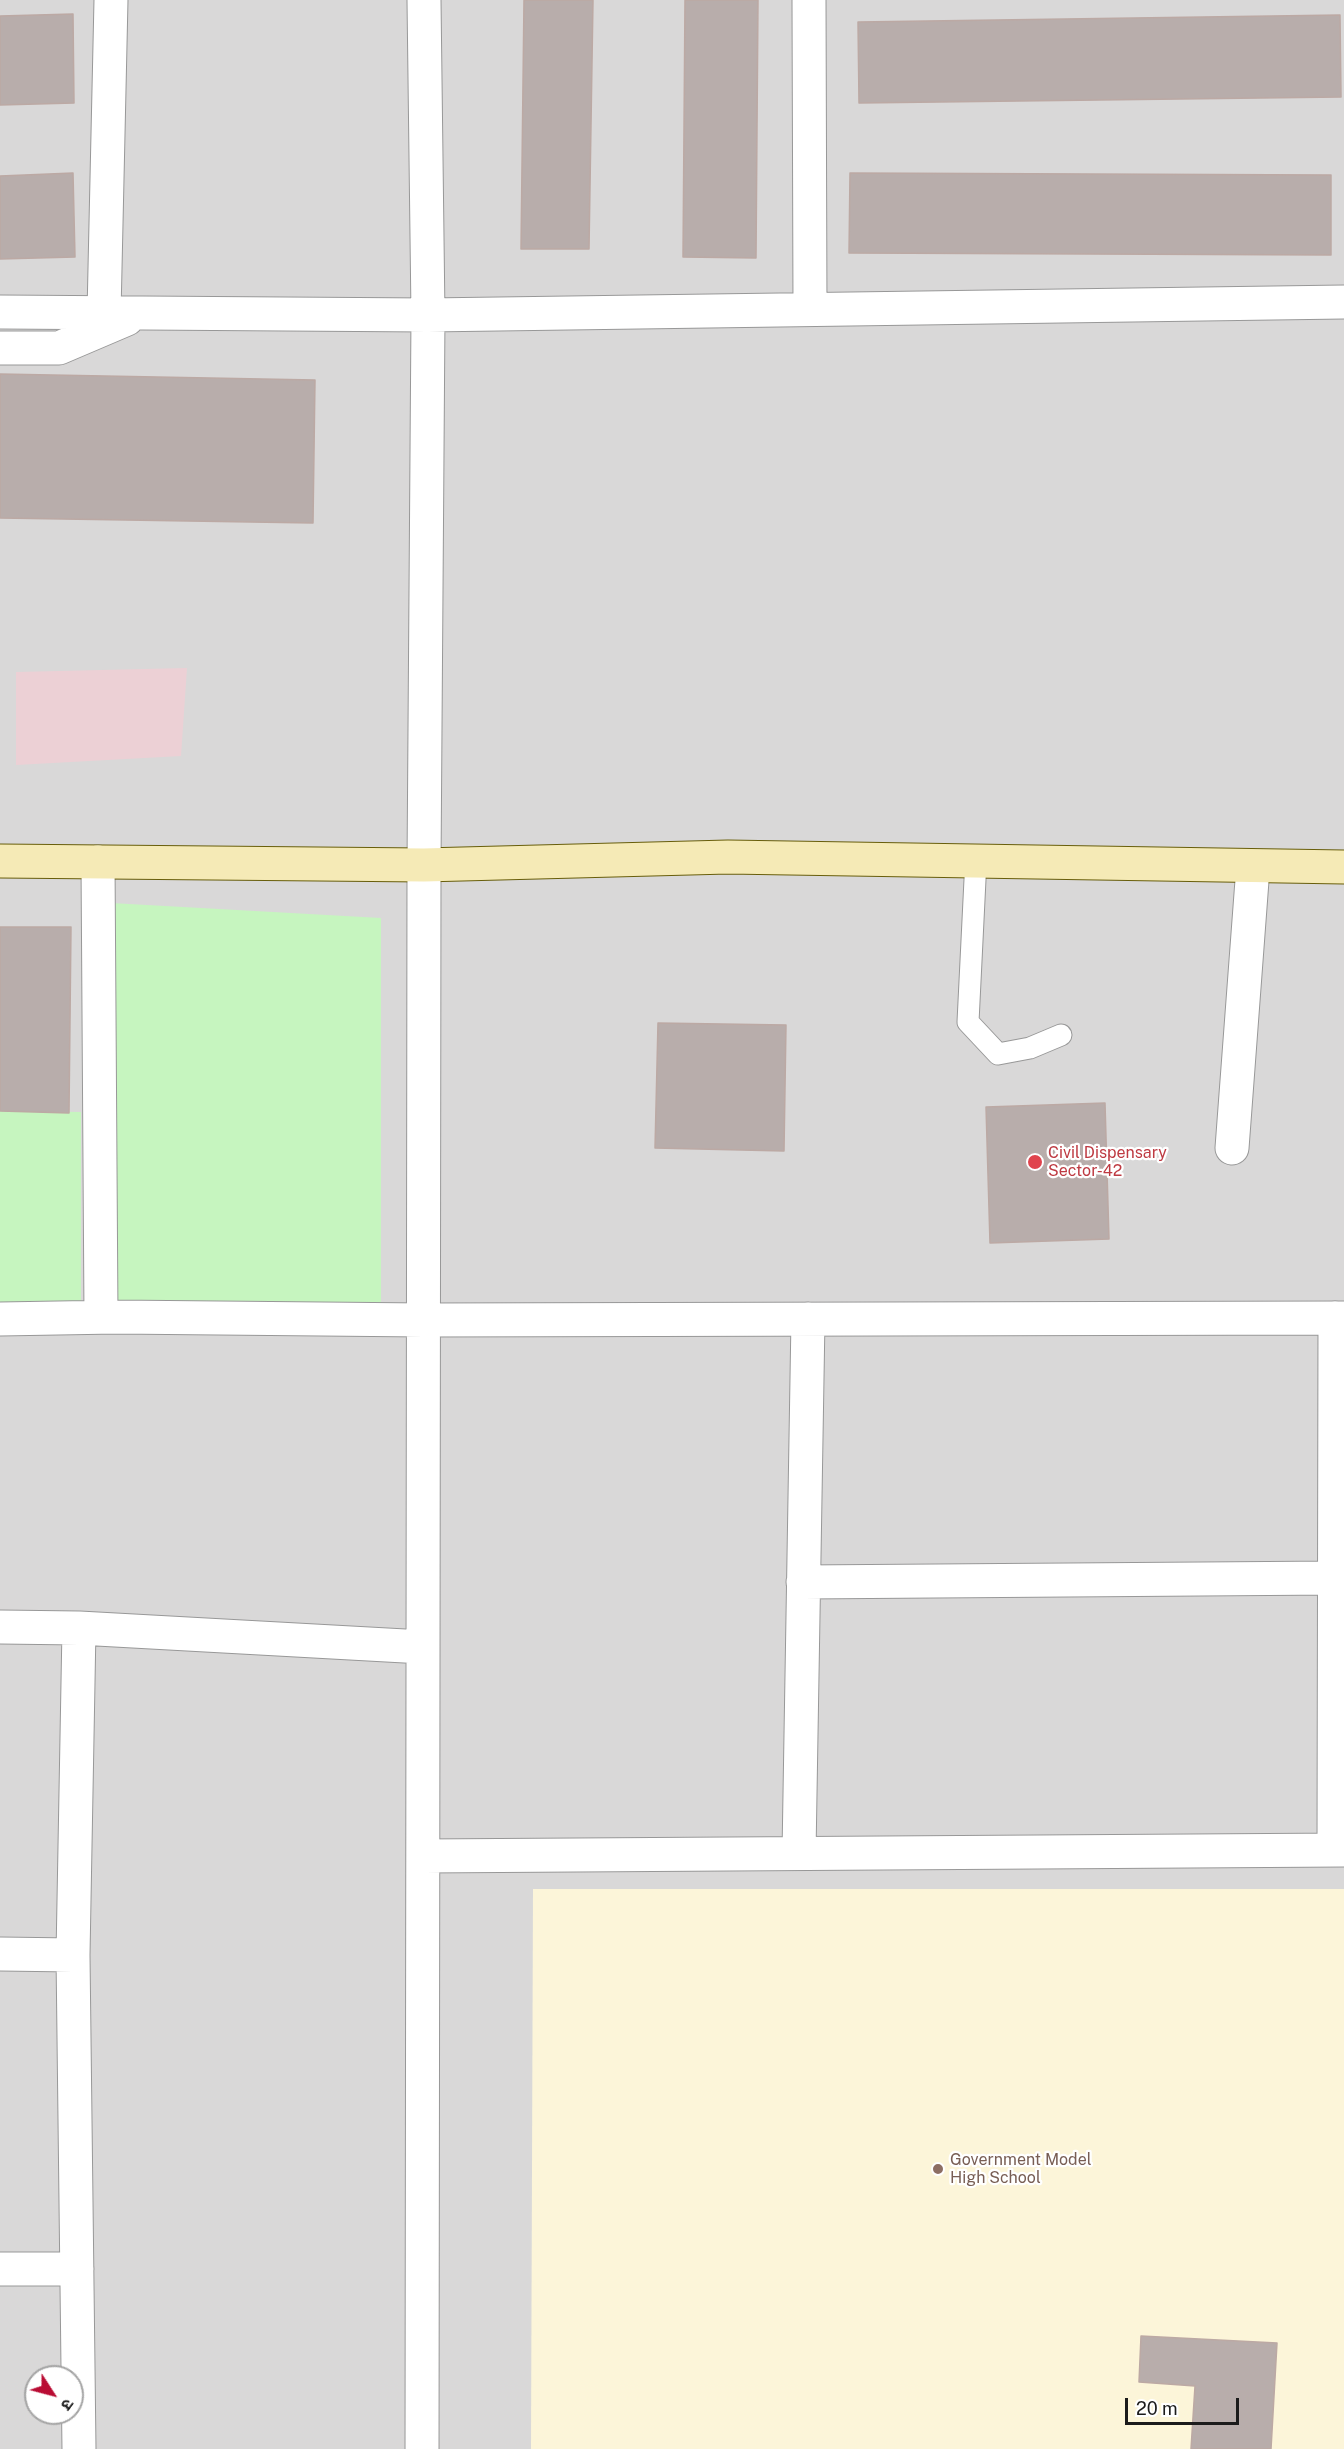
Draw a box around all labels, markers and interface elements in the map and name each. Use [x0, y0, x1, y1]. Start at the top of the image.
place label: Civil Dispensary Sector-42 [1048, 1143, 1167, 1181]
marker: Civil Dispensary Sector-42 [1026, 1153, 1044, 1171]
place label: Government Model High School [950, 2150, 1092, 2188]
marker: Government Model High School [931, 2162, 945, 2176]
north arrow [24, 2365, 84, 2425]
scale bar [1128, 2386, 1242, 2424]
text: उ [57, 2395, 78, 2414]
text: 20 m [1136, 2398, 1178, 2419]

